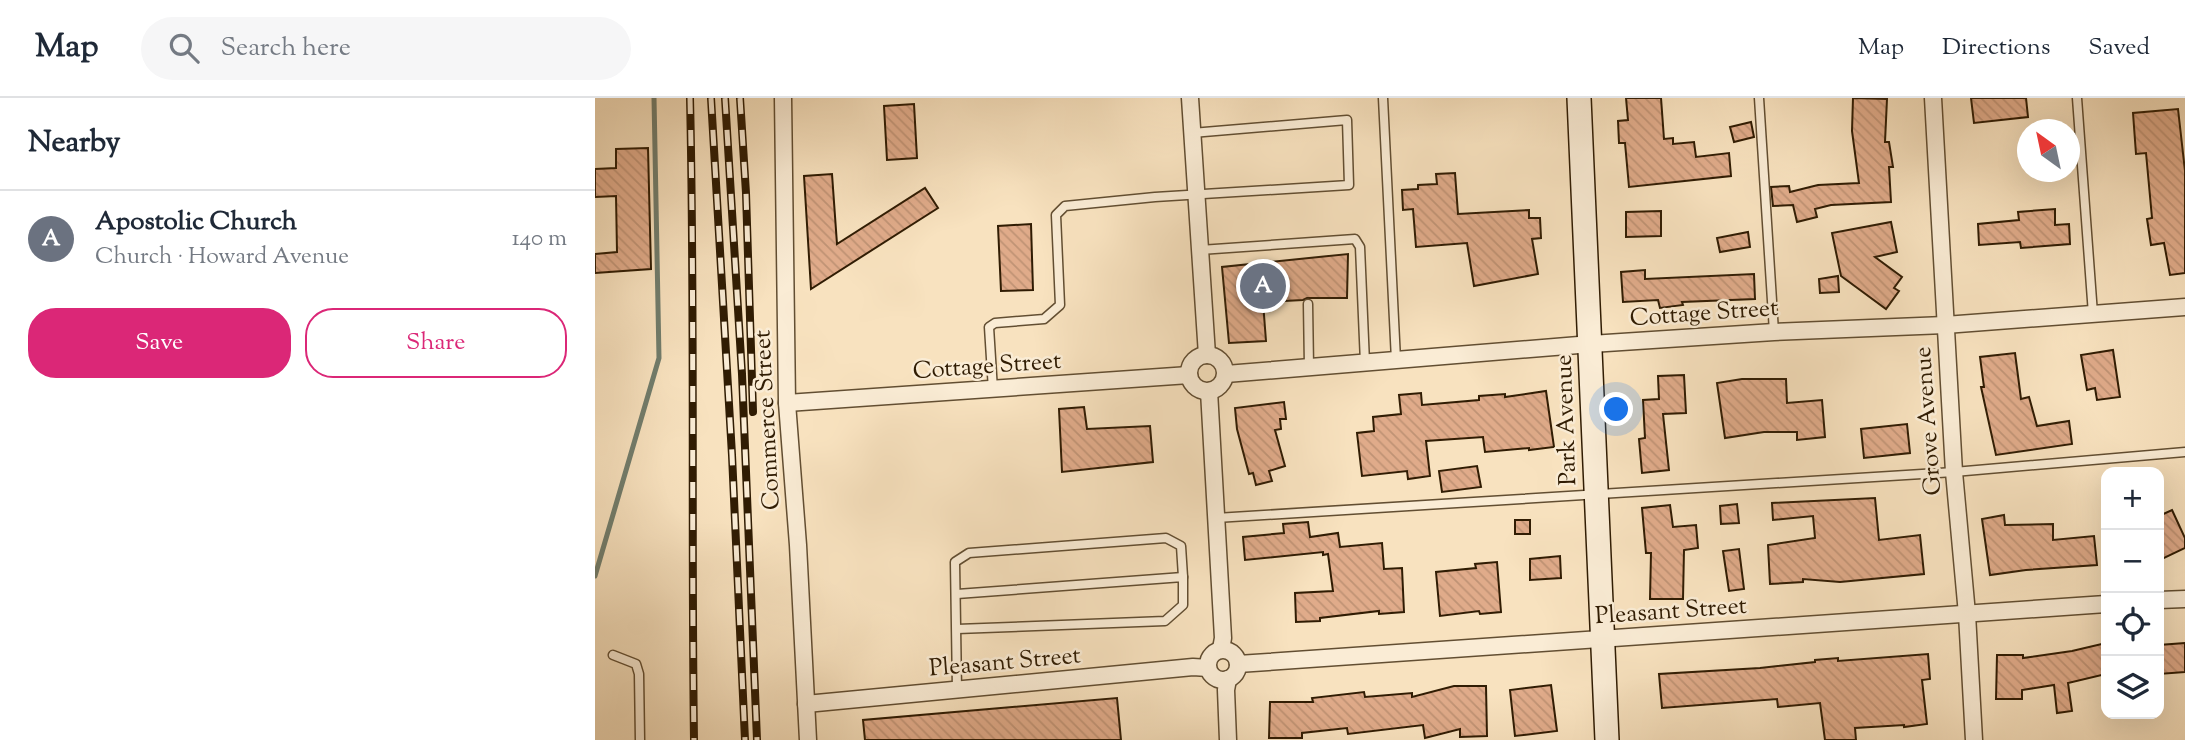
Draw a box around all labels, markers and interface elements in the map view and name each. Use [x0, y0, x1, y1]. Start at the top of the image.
search box [141, 17, 631, 80]
text: Map [35, 24, 99, 72]
icon: search [165, 29, 203, 67]
text: Search here [221, 30, 351, 67]
text: Map [1858, 31, 1904, 65]
text: Directions [1942, 31, 2050, 65]
text: Saved [2088, 31, 2150, 65]
north arrow [2017, 119, 2080, 182]
text: Nearby [28, 122, 120, 165]
text: Apostolic Church [95, 204, 297, 241]
text: A [42, 223, 60, 256]
text: 140 m [512, 223, 567, 256]
text: Church · Howard Avenue [95, 241, 349, 274]
pin: A [1240, 260, 1286, 312]
street label: Cottage Street [1629, 292, 1779, 336]
button: Save [28, 308, 291, 378]
button: Share [305, 308, 567, 378]
street label: Commerce Street [746, 329, 790, 511]
street label: Cottage Street [912, 345, 1062, 389]
street label: Grove Avenue [1907, 345, 1951, 497]
street label: Park Avenue [1548, 354, 1586, 486]
your location [1599, 392, 1633, 426]
map controls [2101, 467, 2164, 719]
button: + [2101, 467, 2164, 530]
button: − [2101, 530, 2164, 593]
street label: Pleasant Street [1594, 590, 1748, 634]
button: locate [2101, 593, 2164, 656]
street label: Pleasant Street [928, 639, 1082, 687]
button: layers [2101, 656, 2164, 719]

